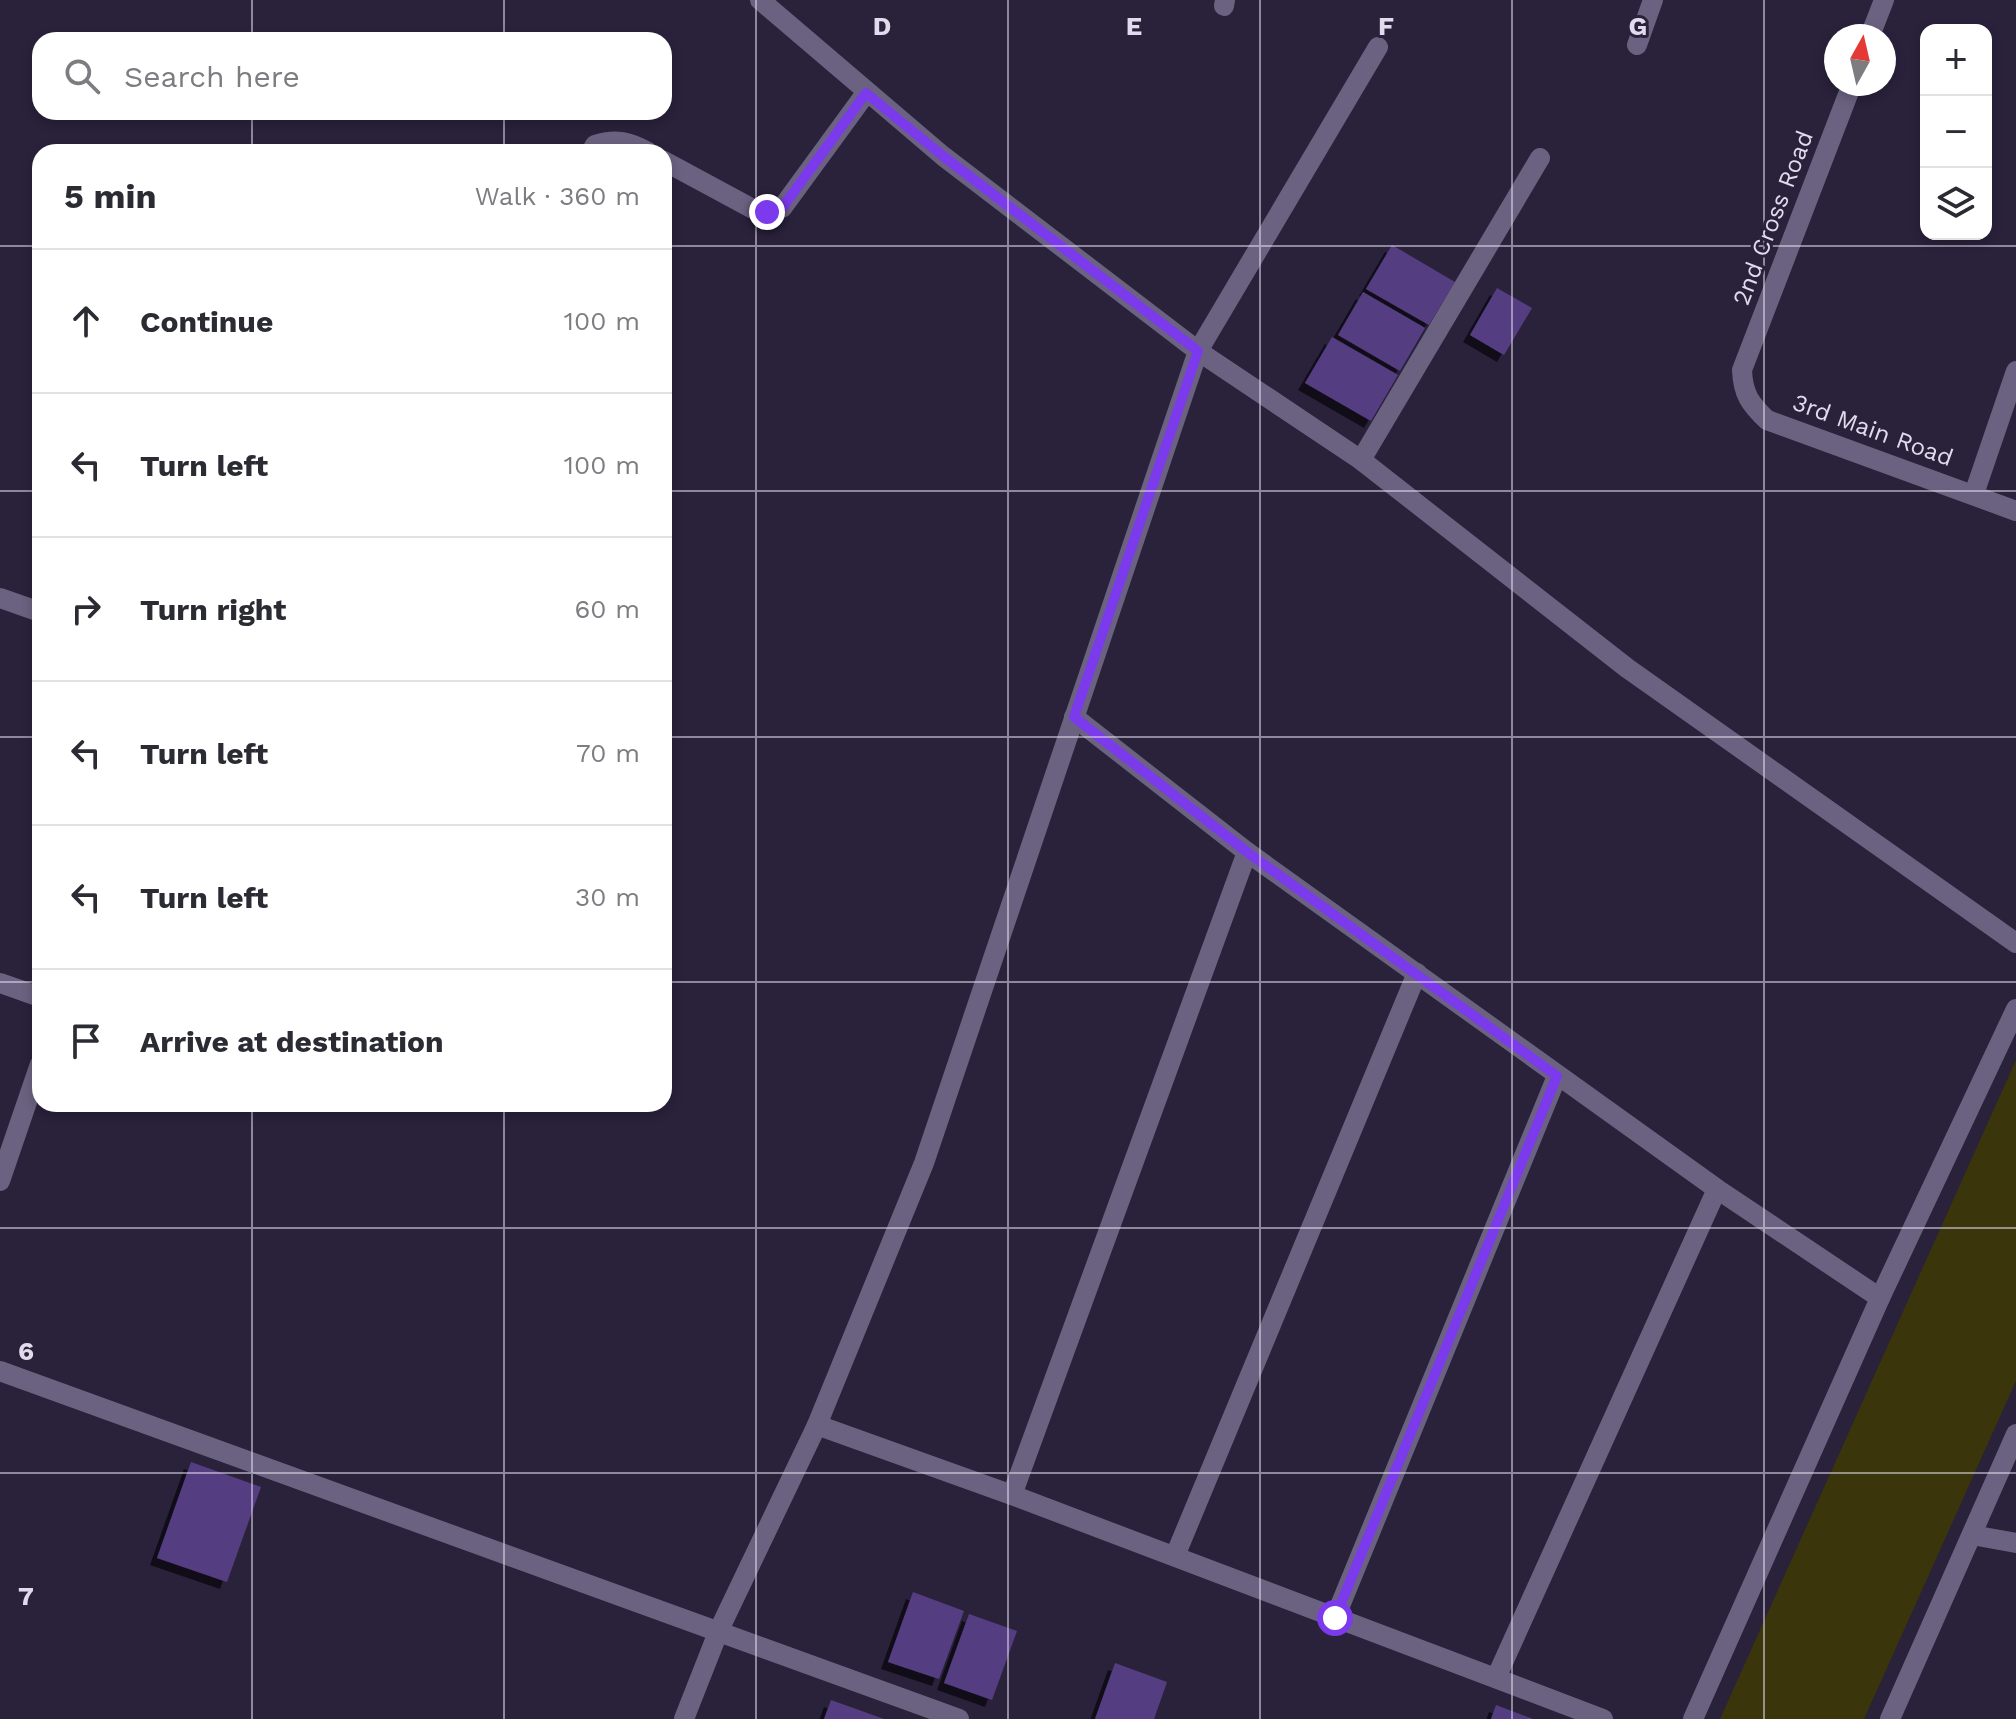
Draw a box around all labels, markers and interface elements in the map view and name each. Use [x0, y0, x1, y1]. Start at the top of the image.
text: D [873, 11, 891, 41]
text: E [1126, 11, 1142, 41]
text: F [1378, 11, 1394, 41]
text: G [1629, 11, 1647, 41]
north arrow [1824, 24, 1896, 96]
map controls [1920, 24, 1992, 240]
button: + [1920, 24, 1992, 96]
search box [32, 32, 672, 120]
icon: search [60, 54, 104, 98]
text: Search here [124, 59, 300, 94]
button: − [1920, 96, 1992, 168]
street label: 2nd Cross Road [1727, 127, 1819, 309]
button: layers [1920, 168, 1992, 240]
text: 5 min [64, 176, 157, 216]
text: Walk · 360 m [475, 181, 640, 211]
route end [749, 194, 785, 230]
icon: ahead [64, 299, 108, 343]
text: Continue [140, 304, 273, 339]
text: 100 m [564, 306, 640, 336]
street label: 3rd Main Road [1789, 388, 1957, 472]
icon: left [64, 443, 108, 487]
text: Turn left [140, 448, 268, 483]
text: 100 m [564, 450, 640, 480]
icon: right [64, 587, 108, 631]
text: Turn right [140, 592, 286, 627]
text: 60 m [574, 594, 640, 624]
icon: left [64, 731, 108, 775]
text: Turn left [140, 736, 268, 771]
text: 70 m [576, 738, 640, 768]
icon: left [64, 875, 108, 919]
text: Turn left [140, 880, 268, 915]
text: 30 m [575, 882, 640, 912]
icon: arrive [64, 1019, 108, 1063]
text: Arrive at destination [140, 1024, 444, 1059]
text: 6 [18, 1336, 34, 1366]
text: 7 [18, 1581, 34, 1611]
route start [1317, 1600, 1353, 1636]

